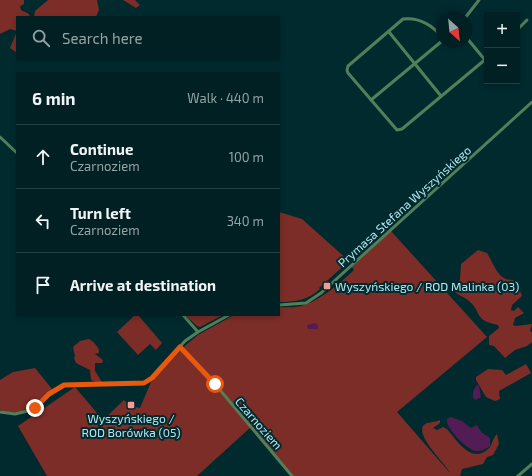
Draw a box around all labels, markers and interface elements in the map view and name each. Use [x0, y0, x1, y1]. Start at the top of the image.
north arrow [436, 12, 472, 48]
map controls [484, 12, 520, 84]
button: + [484, 12, 520, 48]
search box [16, 16, 280, 60]
icon: search [30, 27, 52, 49]
text: Search here [62, 29, 143, 47]
button: − [484, 48, 520, 84]
text: 6 min [32, 88, 76, 108]
text: Walk · 440 m [187, 90, 264, 106]
text: Continue [70, 140, 133, 158]
street label: Prymasa Stefana Wyszyńskiego [335, 142, 473, 269]
icon: ahead [32, 146, 54, 168]
text: 100 m [229, 149, 264, 165]
text: Czarnoziem [70, 158, 140, 174]
text: Turn left [70, 204, 131, 222]
icon: left [32, 210, 54, 232]
text: 340 m [227, 213, 264, 229]
text: Czarnoziem [70, 222, 140, 238]
icon: arrive [32, 274, 54, 296]
text: Arrive at destination [70, 276, 216, 294]
place label: Wyszyńskiego / ROD Malinka (03) [335, 279, 519, 293]
marker: Wyszyńskiego / ROD Malinka (03) [322, 281, 332, 291]
route start [206, 375, 224, 393]
street label: Czarnoziem [233, 394, 285, 452]
route end [26, 399, 44, 417]
marker: Wyszyńskiego / ROD Borówka (05) [126, 400, 136, 410]
place label: Wyszyńskiego / ROD Borówka (05) [81, 411, 181, 439]

